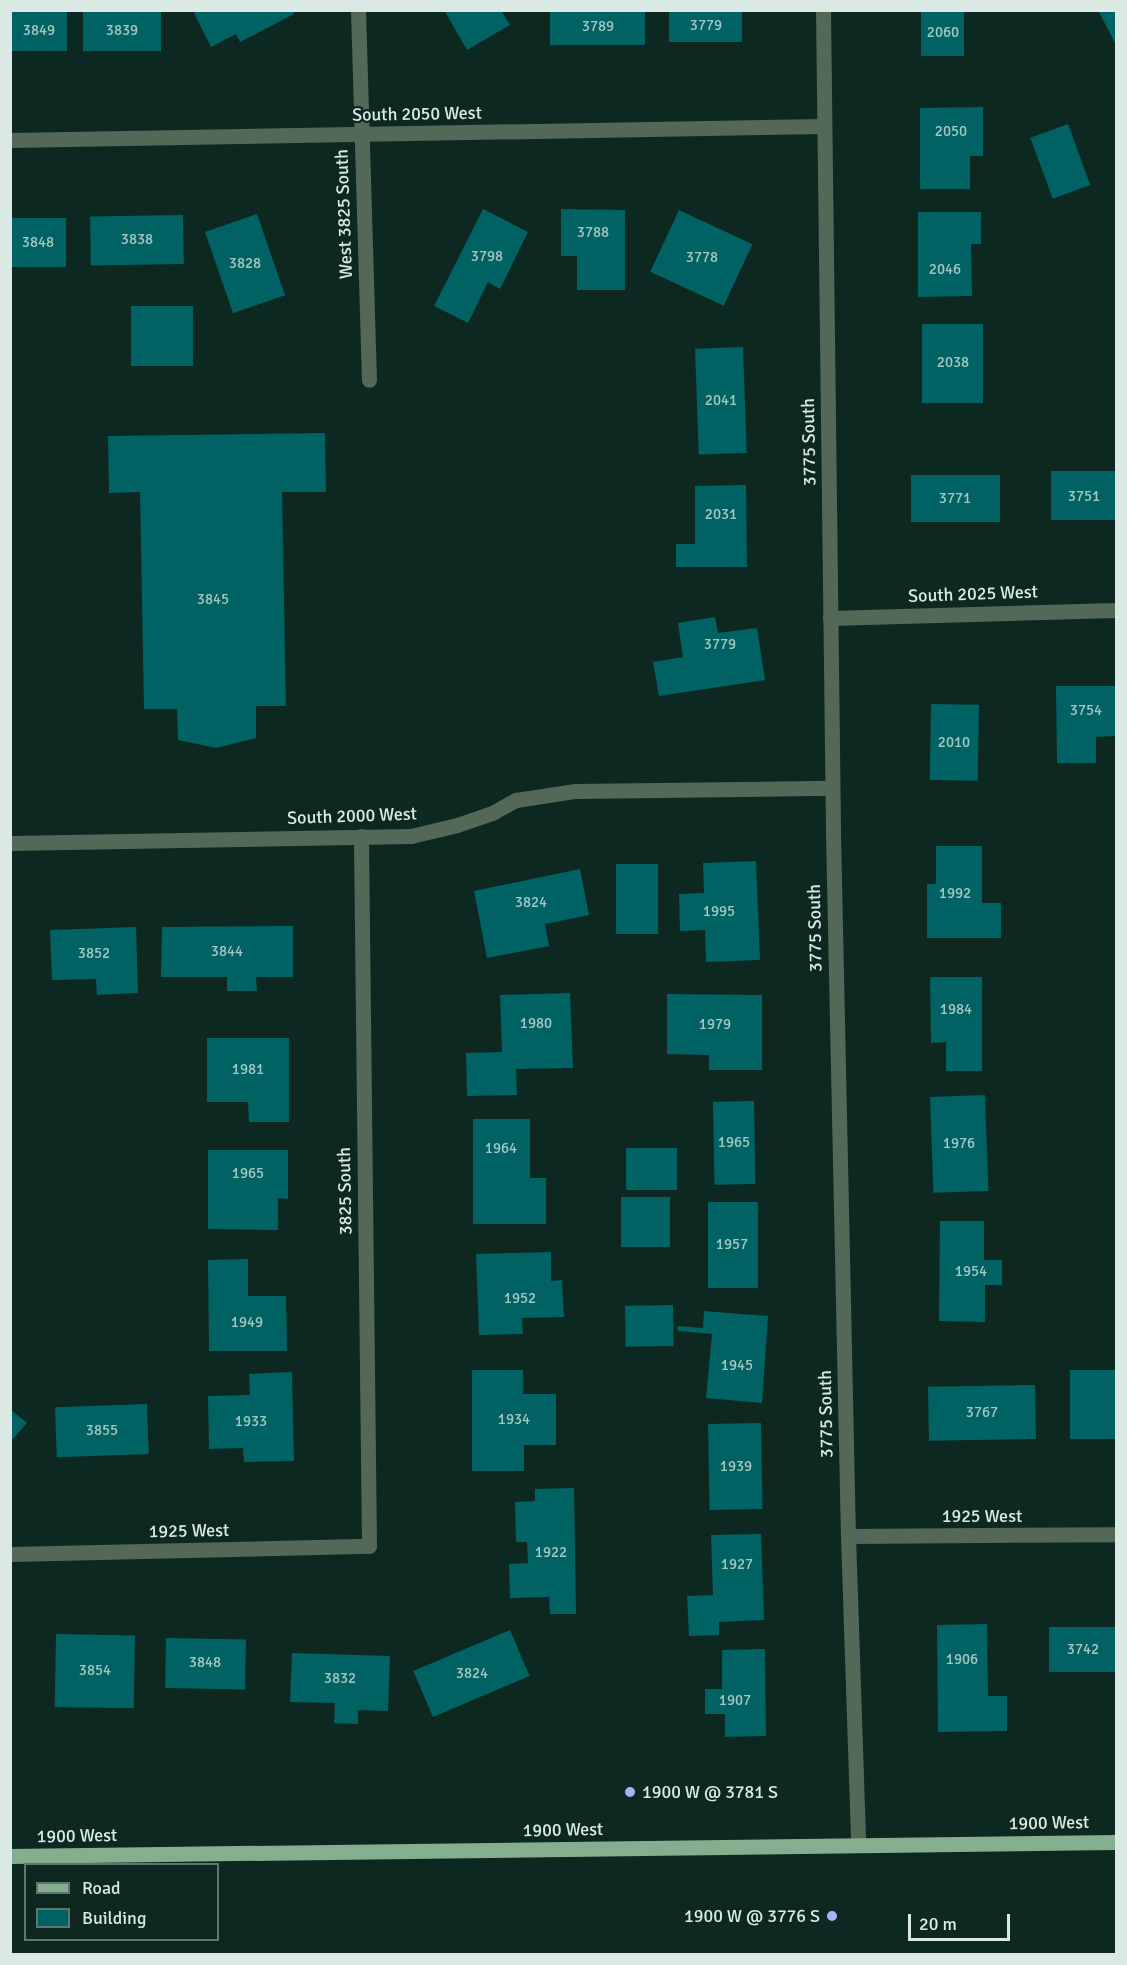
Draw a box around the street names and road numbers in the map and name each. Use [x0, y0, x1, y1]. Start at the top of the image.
street label: South 2050 West [352, 102, 482, 126]
street label: West 3825 South [331, 149, 357, 279]
street label: 3775 South [797, 398, 821, 486]
street label: South 2025 West [908, 581, 1038, 607]
street label: South 2000 West [287, 803, 417, 829]
street label: 3775 South [803, 884, 827, 972]
street label: 3825 South [333, 1147, 357, 1235]
street label: 3775 South [814, 1370, 838, 1458]
street label: 1925 West [942, 1505, 1022, 1527]
street label: 1925 West [149, 1519, 229, 1543]
street label: 1900 West [1009, 1811, 1089, 1835]
street label: 1900 West [523, 1818, 603, 1842]
street label: 1900 West [37, 1824, 117, 1848]

